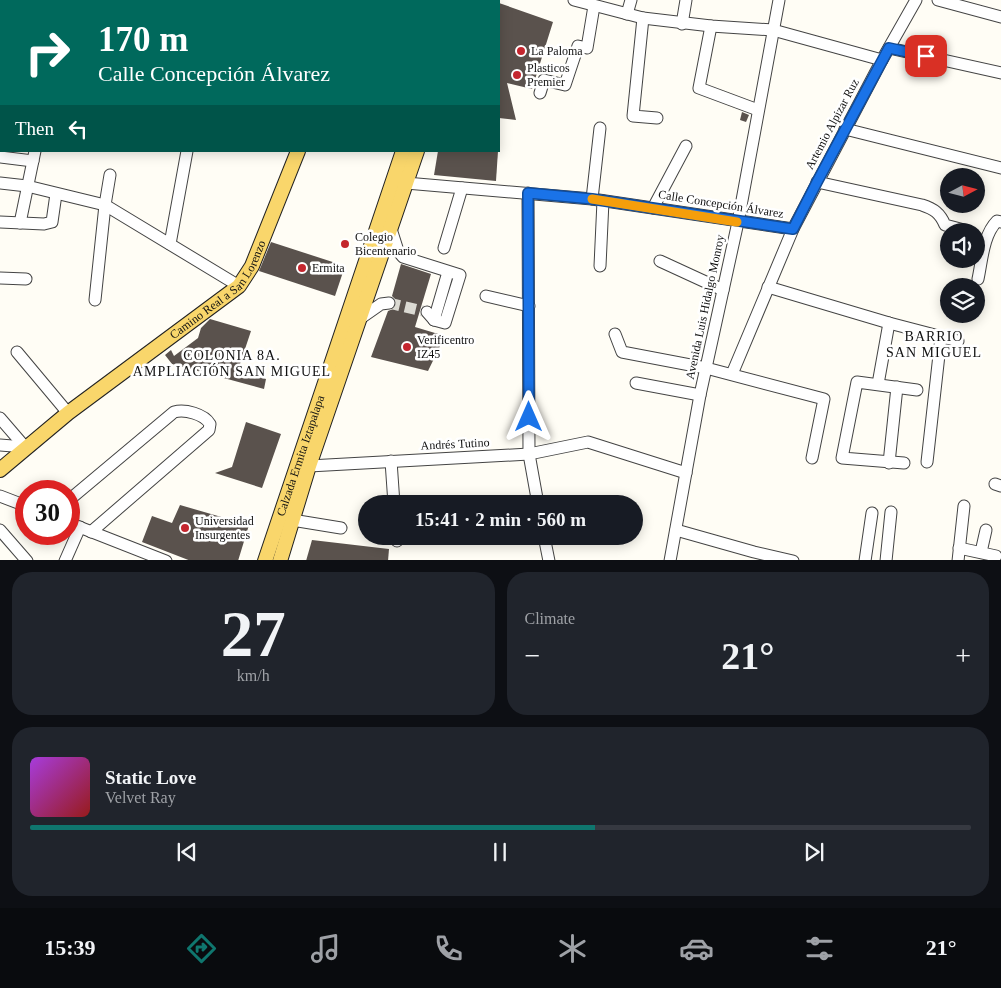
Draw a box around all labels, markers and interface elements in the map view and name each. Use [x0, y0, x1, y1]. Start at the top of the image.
icon: right [15, 20, 80, 85]
text: 170 m [98, 20, 188, 59]
pin [905, 35, 947, 77]
icon: arrive [912, 42, 940, 70]
place label: La Paloma [531, 44, 583, 58]
marker: La Paloma [515, 45, 527, 57]
text: Calle Concepción Álvarez [98, 61, 330, 86]
place label: Plasticos Premier [527, 61, 570, 89]
marker: Plasticos Premier [511, 69, 523, 81]
street label: Artemio Alpizar Ruz [802, 76, 862, 172]
icon: left [64, 115, 92, 143]
text: Then [15, 118, 54, 139]
north arrow [940, 168, 985, 212]
map controls [940, 168, 985, 323]
street label: Calle Concepción Álvarez [657, 187, 785, 221]
button: sound [940, 223, 985, 268]
place label: Colegio Bicentenario [355, 230, 416, 258]
street label: Avenida Luis Hidalgo Monroy [683, 233, 727, 381]
street label: Camino Real a San Lorenzo [167, 238, 269, 342]
marker: Colegio Bicentenario [339, 238, 351, 250]
place label: Ermita [312, 261, 345, 275]
marker: Ermita [296, 262, 308, 274]
button: layers [940, 278, 985, 323]
district label: BARRIO SAN MIGUEL [886, 329, 982, 360]
place label: Verificentro IZ45 [417, 333, 474, 361]
marker: Verificentro IZ45 [401, 341, 413, 353]
district label: COLONIA 8A. AMPLIACIÓN SAN MIGUEL [133, 348, 331, 379]
position arrow [502, 390, 554, 442]
street label: Calzada Ermita Iztapalapa [274, 393, 327, 518]
street label: Andrés Tutino [420, 435, 490, 453]
speed limit sign: 30 [15, 480, 80, 545]
text: 15:41 · 2 min · 560 m [415, 509, 586, 530]
place label: Universidad Insurgentes [195, 514, 254, 542]
marker: Universidad Insurgentes [179, 522, 191, 534]
text: 27 [221, 598, 286, 670]
text: Climate [525, 610, 575, 627]
text: 21° [721, 635, 774, 677]
text: − [525, 640, 540, 671]
text: + [955, 640, 971, 671]
text: km/h [237, 667, 270, 684]
text: Static Love [105, 767, 196, 788]
text: Velvet Ray [105, 789, 176, 806]
icon: previous [173, 838, 201, 866]
icon: pause [486, 838, 514, 866]
icon: next [800, 838, 828, 866]
icon: directions [184, 931, 219, 966]
icon: music [308, 931, 343, 966]
icon: phone [431, 931, 466, 966]
icon: climate [555, 931, 590, 966]
icon: car [679, 931, 714, 966]
icon: filters [802, 931, 837, 966]
text: 15:39 [44, 935, 96, 960]
text: 21° [926, 935, 957, 960]

